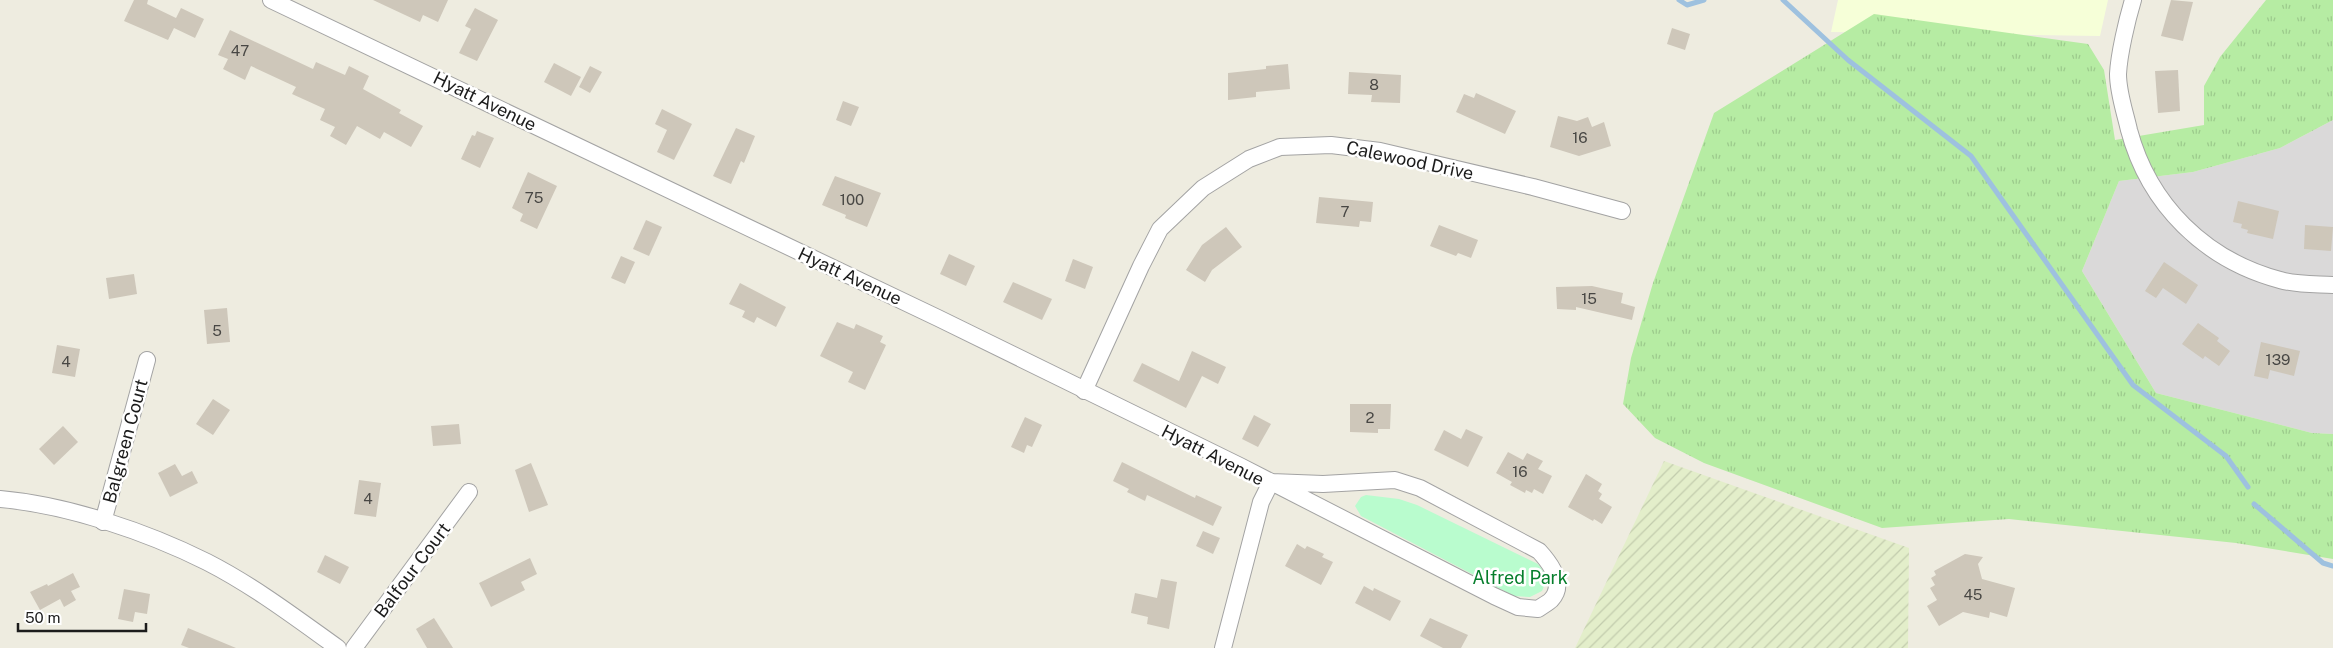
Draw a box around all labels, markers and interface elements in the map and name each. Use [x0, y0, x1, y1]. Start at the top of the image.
house number: 47 [231, 42, 249, 59]
street label: Hyatt Avenue [430, 67, 540, 135]
house number: 8 [1369, 76, 1379, 93]
house number: 16 [1572, 129, 1588, 146]
street label: Calewood Drive [1344, 136, 1476, 184]
house number: 75 [525, 189, 543, 206]
house number: 100 [840, 191, 864, 208]
house number: 7 [1340, 203, 1350, 220]
street label: Hyatt Avenue [795, 243, 905, 309]
house number: 15 [1581, 290, 1597, 307]
house number: 5 [212, 322, 222, 339]
house number: 139 [2266, 351, 2290, 368]
house number: 4 [61, 353, 71, 370]
street label: Balgreen Court [98, 377, 152, 505]
house number: 2 [1366, 409, 1375, 426]
street label: Hyatt Avenue [1158, 420, 1268, 490]
house number: 16 [1512, 463, 1528, 480]
house number: 4 [363, 490, 373, 507]
street label: Balfour Court [370, 519, 454, 621]
park label: Alfred Park [1472, 567, 1568, 588]
house number: 45 [1964, 586, 1982, 603]
scale bar [18, 600, 145, 632]
text: 50 m [25, 609, 60, 626]

